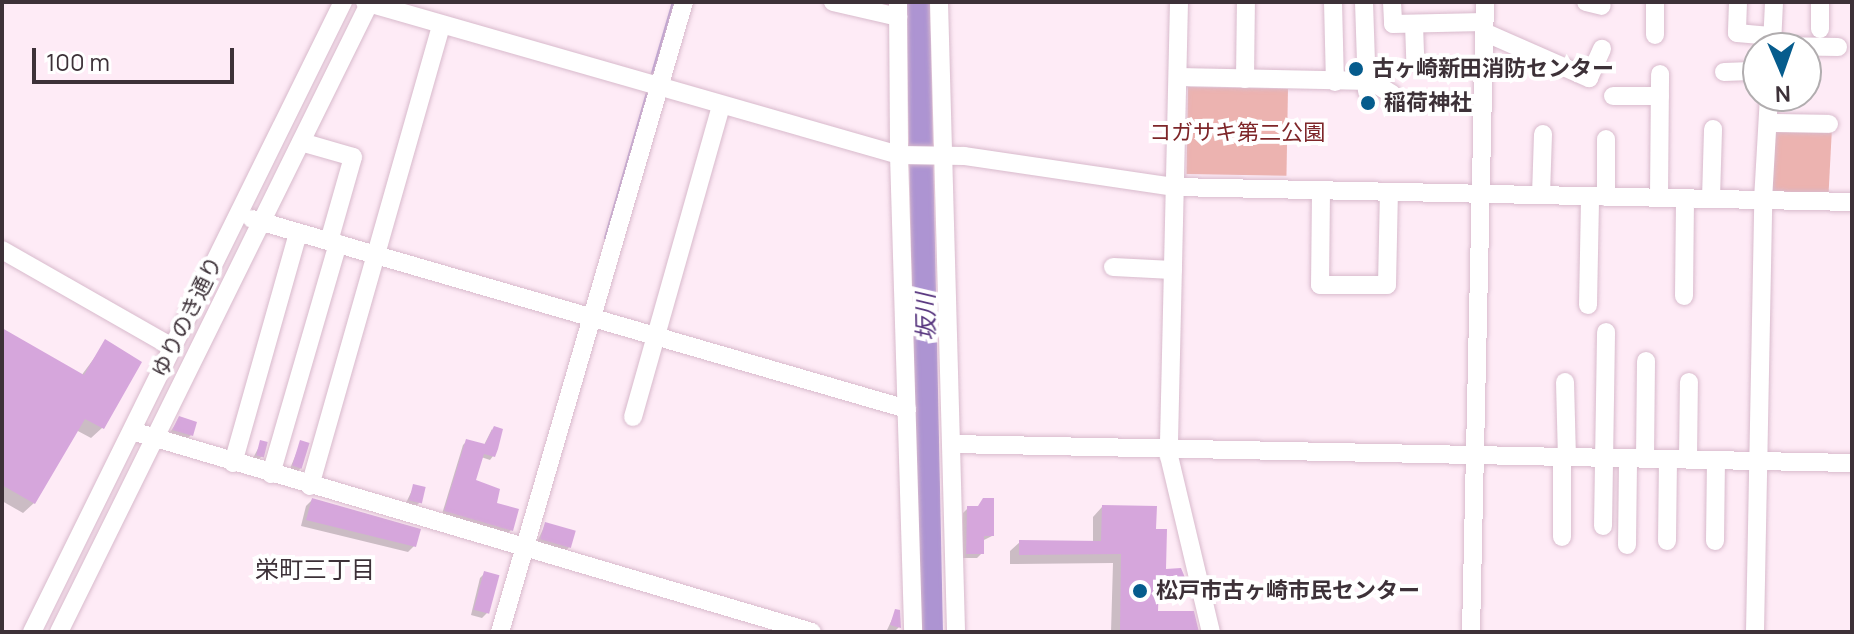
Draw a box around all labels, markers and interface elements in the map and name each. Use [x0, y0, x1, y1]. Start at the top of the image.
scale bar [36, 32, 238, 82]
north arrow [1742, 32, 1822, 112]
text: 100 m [46, 45, 110, 78]
place label: 古ヶ崎新田消防センター [1372, 56, 1614, 82]
marker: 古ヶ崎新田消防センター [1347, 60, 1365, 78]
text: N [1774, 79, 1791, 109]
place label: 稲荷神社 [1384, 90, 1472, 116]
marker: 稲荷神社 [1359, 94, 1377, 112]
park label: コガサキ第二公園 [1149, 120, 1325, 146]
street label: ゆりのき通り [146, 252, 228, 382]
water label: 坂川 [910, 293, 940, 341]
district label: 栄町三丁目 [255, 555, 375, 583]
place label: 松戸市古ヶ崎市民センター [1156, 578, 1420, 604]
marker: 松戸市古ヶ崎市民センター [1131, 582, 1149, 600]

